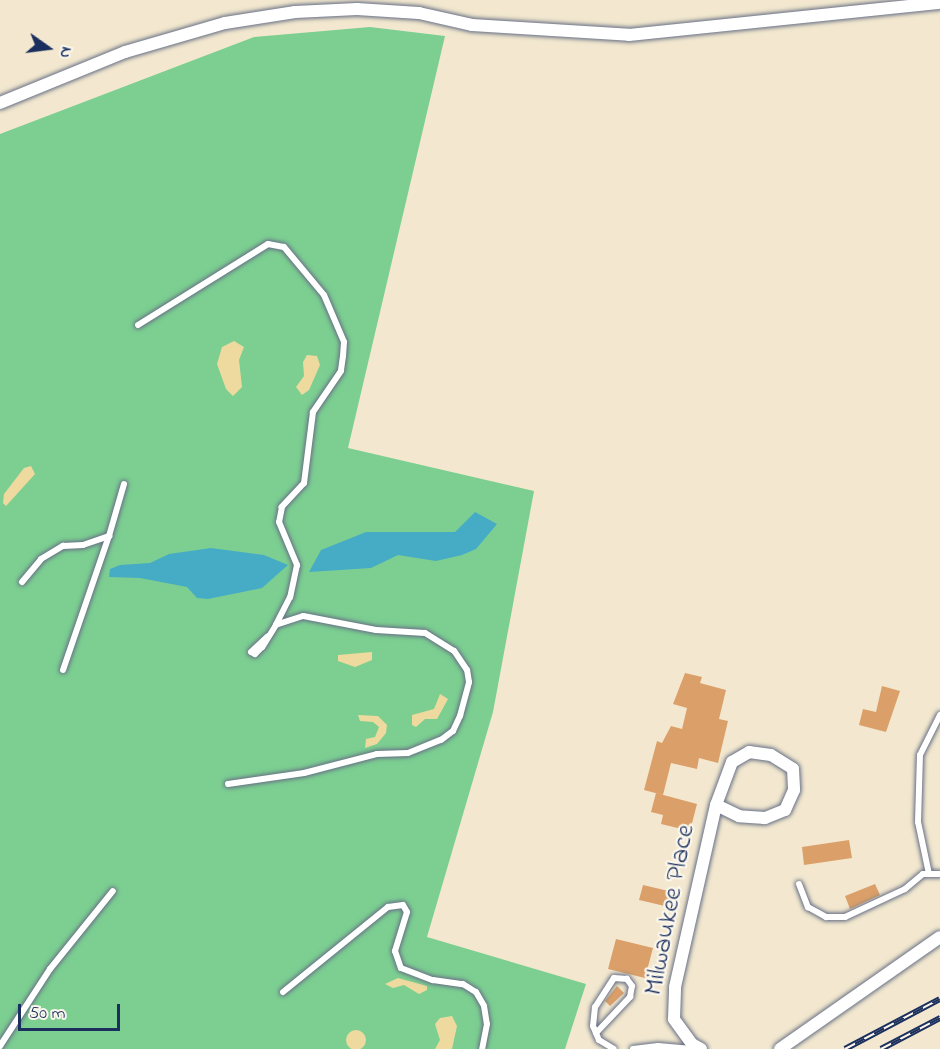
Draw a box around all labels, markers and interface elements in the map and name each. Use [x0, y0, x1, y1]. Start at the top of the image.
north arrow [18, 18, 78, 78]
text: N [53, 44, 78, 61]
street label: Milwaukee Place [638, 822, 702, 998]
scale bar [21, 992, 123, 1030]
text: 50 m [29, 1001, 66, 1027]

